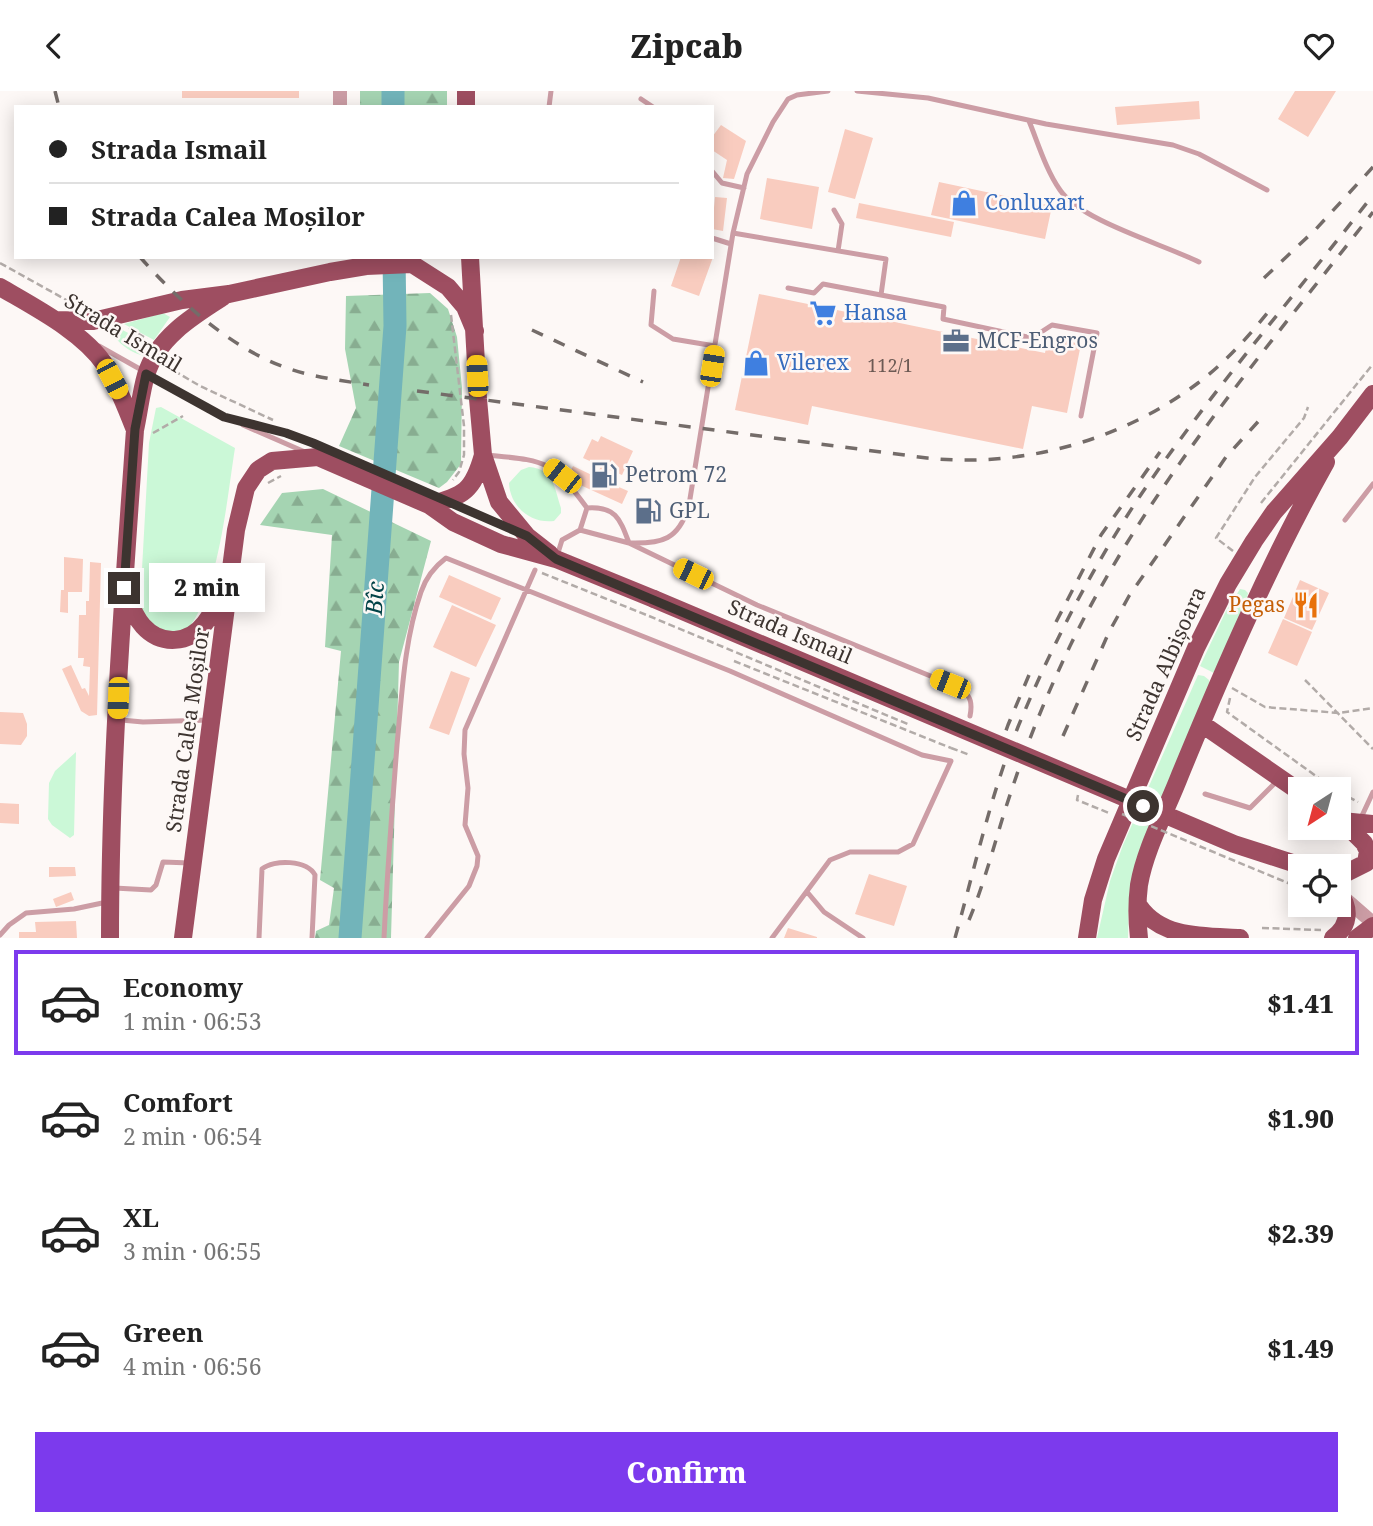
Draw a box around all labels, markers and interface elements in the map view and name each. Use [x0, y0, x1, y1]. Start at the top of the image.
text: Zipcab [630, 24, 743, 67]
icon: back [35, 27, 73, 65]
icon: heart [1300, 27, 1338, 65]
text: Strada Ismail [91, 131, 267, 167]
shop icon: Conluxart [949, 188, 979, 218]
place label: Conluxart [985, 188, 1085, 216]
text: Strada Calea Moșilor [91, 198, 365, 234]
street label: Strada Ismail [60, 286, 188, 378]
supermarket icon: Hansa [808, 298, 838, 328]
place label: Hansa [844, 298, 907, 326]
office icon: MCF-Engros [941, 326, 971, 356]
place label: MCF-Engros [977, 326, 1098, 354]
car [699, 344, 726, 388]
shop icon: Vilerex [741, 348, 771, 378]
place label: Vilerex [777, 348, 850, 376]
house number: 112/1 [867, 353, 913, 377]
car [466, 354, 489, 398]
car [93, 356, 132, 402]
car [539, 455, 586, 497]
fuel station icon: Petrom 72 [589, 460, 619, 490]
place label: Petrom 72 [625, 460, 727, 488]
fuel station icon: GPL [633, 496, 663, 526]
place label: GPL [669, 496, 710, 524]
car [670, 555, 717, 593]
callout: 2 min [148, 563, 264, 613]
text: 2 min [174, 571, 240, 603]
route end [108, 572, 140, 604]
water label: Bîc [357, 579, 391, 617]
street label: Strada Albișoara [1119, 582, 1212, 745]
place label: Pegas [1228, 590, 1285, 618]
restaurant icon: Pegas [1291, 590, 1321, 620]
street label: Strada Ismail [724, 592, 857, 670]
street label: Strada Calea Moșilor [159, 626, 215, 834]
car [927, 666, 974, 702]
car [107, 677, 130, 719]
north arrow [1288, 777, 1351, 840]
map controls [1288, 777, 1351, 917]
route start [1127, 790, 1159, 822]
button: locate [1288, 854, 1351, 917]
text: Economy [123, 969, 243, 1005]
icon: car [39, 971, 102, 1034]
text: $1.41 [1267, 985, 1334, 1021]
text: 1 min · 06:53 [123, 1005, 261, 1037]
text: Comfort [123, 1084, 233, 1120]
icon: car [39, 1086, 102, 1149]
text: $1.90 [1267, 1100, 1334, 1136]
text: 2 min · 06:54 [123, 1120, 261, 1152]
text: XL [123, 1199, 159, 1235]
icon: car [39, 1201, 102, 1264]
text: $2.39 [1267, 1215, 1334, 1251]
text: 3 min · 06:55 [123, 1235, 261, 1267]
text: Green [123, 1314, 204, 1350]
icon: car [39, 1316, 102, 1379]
text: $1.49 [1267, 1330, 1334, 1366]
text: 4 min · 06:56 [123, 1350, 261, 1382]
button: Confirm [35, 1432, 1338, 1512]

